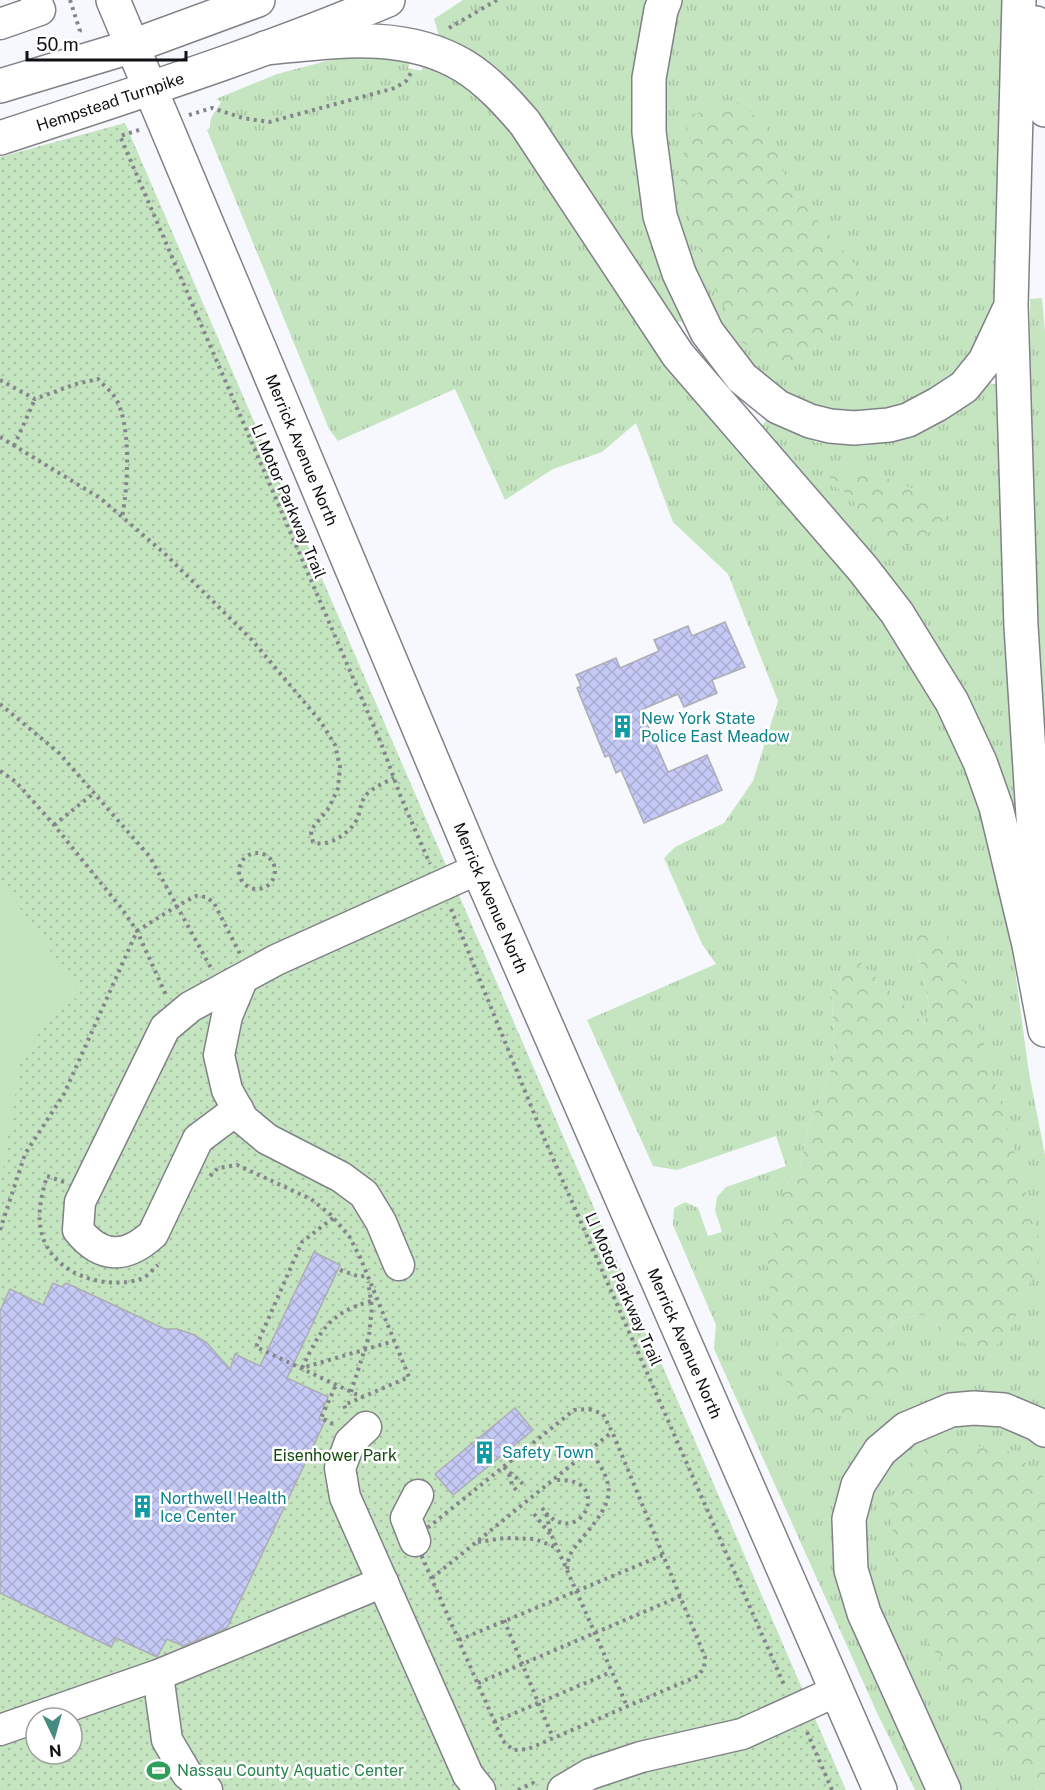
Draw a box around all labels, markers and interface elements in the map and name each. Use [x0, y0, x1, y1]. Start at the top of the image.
scale bar [27, 24, 186, 62]
text: 50 m [36, 34, 79, 55]
street label: Hempstead Turnpike [34, 69, 187, 135]
street label: Merrick Avenue North [261, 372, 342, 529]
street label: LI Motor Parkway Trail [247, 421, 330, 581]
place label: New York State Police East Meadow [641, 709, 790, 746]
building icon: New York State Police East Meadow [610, 714, 636, 740]
street label: Merrick Avenue North [450, 820, 531, 976]
street label: LI Motor Parkway Trail [581, 1210, 666, 1369]
street label: Merrick Avenue North [643, 1265, 726, 1422]
building icon: Safety Town [471, 1439, 497, 1465]
place label: Safety Town [502, 1443, 594, 1462]
park label: Eisenhower Park [273, 1446, 397, 1465]
place label: Northwell Health Ice Center [160, 1489, 287, 1526]
building icon: Northwell Health Ice Center [129, 1494, 155, 1520]
north arrow [24, 1706, 84, 1766]
text: N [48, 1740, 62, 1760]
sports icon: Nassau County Aquatic Center [146, 1757, 172, 1783]
place label: Nassau County Aquatic Center [177, 1761, 404, 1780]

